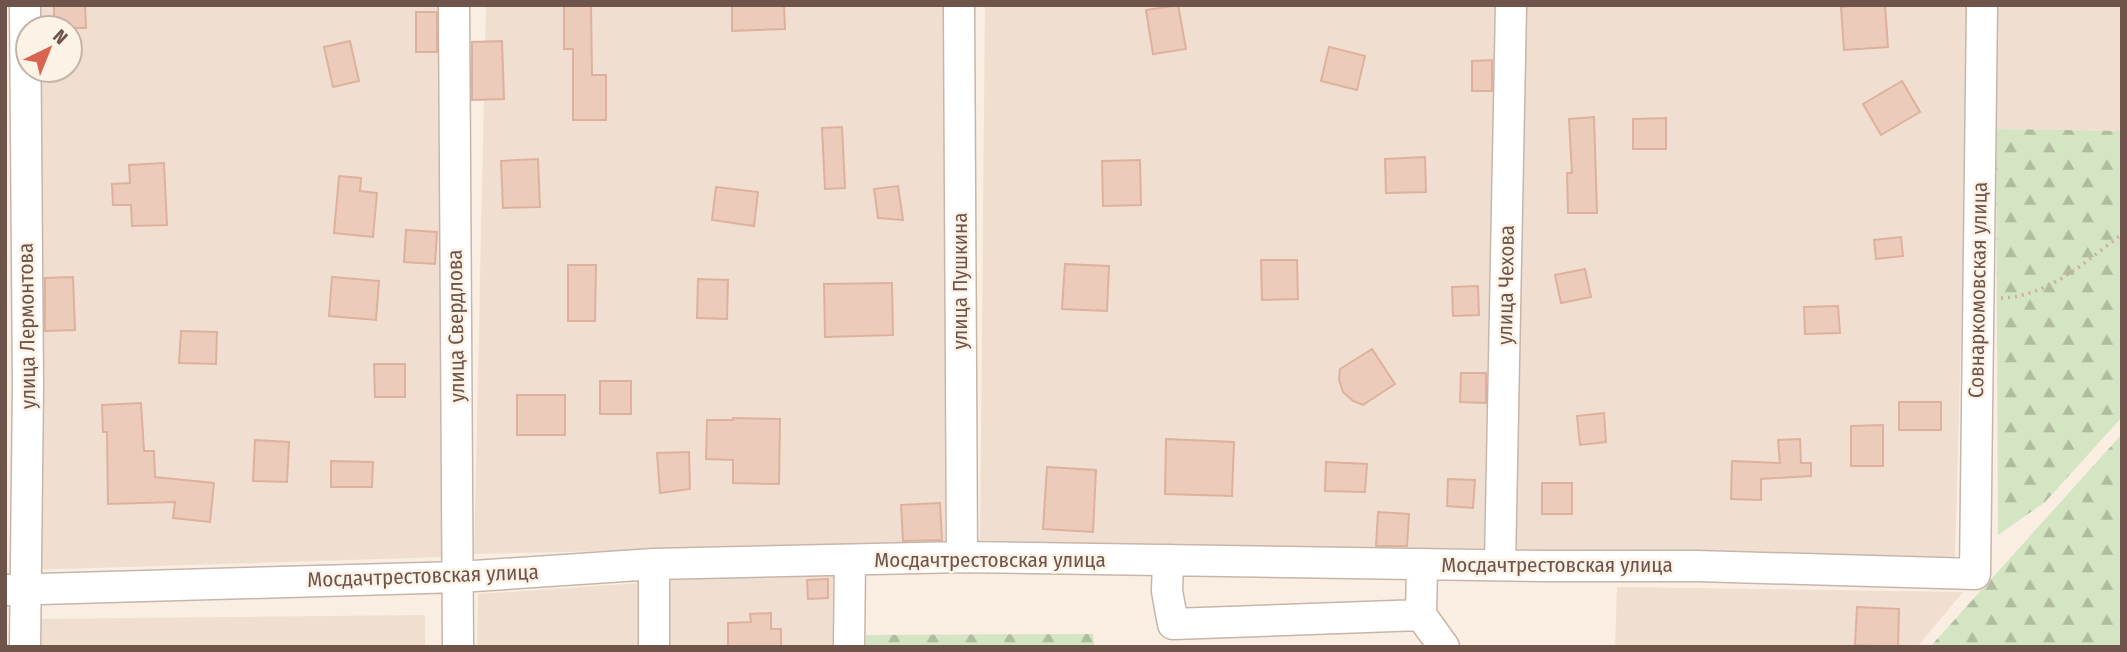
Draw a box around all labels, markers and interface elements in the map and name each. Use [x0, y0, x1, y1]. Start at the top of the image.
north arrow [14, 14, 84, 84]
text: N [48, 25, 72, 49]
street label: Совнаркомовская улица [1963, 182, 1993, 398]
street label: улица Пушкина [947, 212, 973, 350]
street label: улица Чехова [1492, 225, 1520, 345]
street label: улица Лермонтова [13, 243, 41, 409]
street label: улица Свердлова [442, 249, 470, 403]
street label: Мосдачтрестовская улица [874, 547, 1106, 573]
street label: Мосдачтрестовская улица [1441, 552, 1673, 578]
street label: Мосдачтрестовская улица [307, 559, 539, 593]

